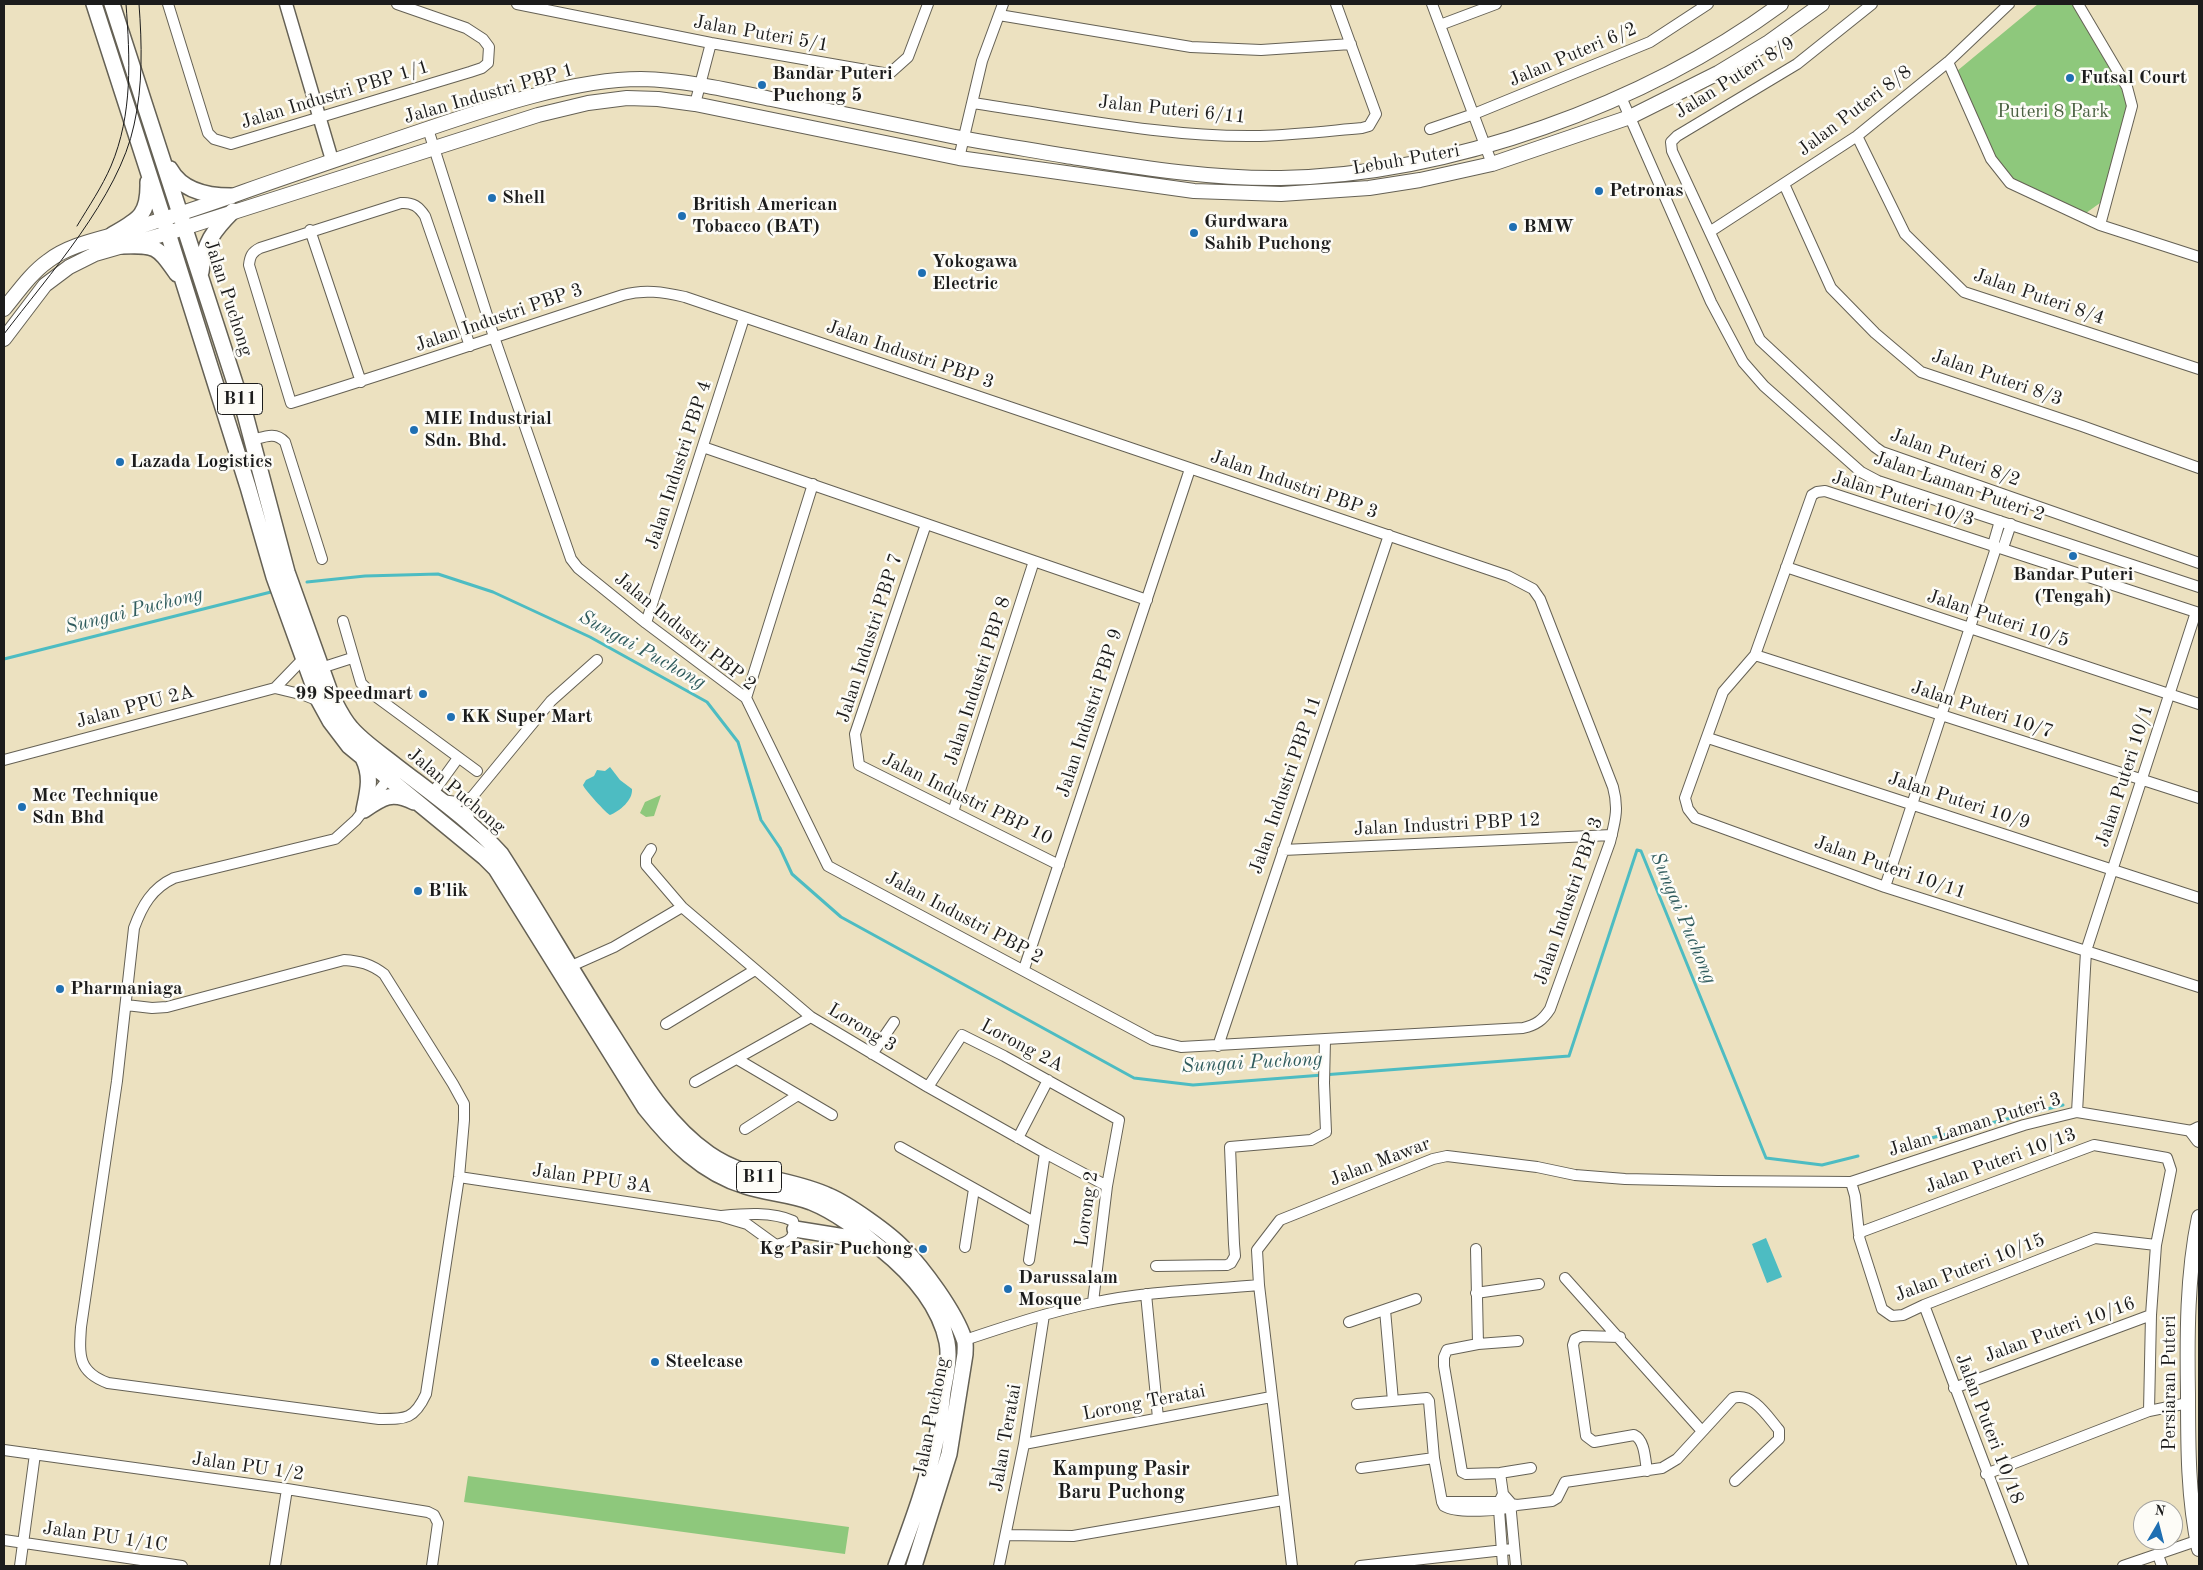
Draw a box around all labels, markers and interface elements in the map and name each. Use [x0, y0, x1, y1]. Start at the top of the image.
street label: Jalan Puteri 5/1 [692, 11, 830, 57]
street label: Jalan Puteri 6/2 [1505, 18, 1641, 92]
street label: Jalan Puteri 8/9 [1671, 32, 1799, 124]
street label: Jalan Industri PBP 1/1 [238, 56, 432, 134]
street label: Jalan Industri PBP 1 [401, 59, 577, 129]
street label: Jalan Puteri 8/8 [1793, 61, 1917, 161]
place label: Bandar Puteri Puchong 5 [772, 63, 893, 107]
place label: Futsal Court [2080, 67, 2187, 89]
marker: Futsal Court [2064, 72, 2076, 84]
marker: Bandar Puteri Puchong 5 [756, 79, 768, 91]
street label: Jalan Puteri 6/11 [1097, 91, 1247, 129]
park label: Puteri 8 Park [1997, 101, 2109, 123]
street label: Lebuh Puteri [1351, 139, 1461, 181]
place label: Petronas [1609, 180, 1683, 202]
marker: Petronas [1593, 185, 1605, 197]
place label: Shell [502, 187, 545, 209]
marker: Shell [486, 192, 498, 204]
place label: British American Tobacco (BAT) [692, 194, 838, 238]
marker: British American Tobacco (BAT) [676, 210, 688, 222]
place label: Gurdwara Sahib Puchong [1204, 211, 1331, 255]
place label: BMW [1523, 216, 1574, 238]
marker: BMW [1507, 221, 1519, 233]
marker: Gurdwara Sahib Puchong [1188, 227, 1200, 239]
street label: Jalan Puchong [198, 237, 258, 359]
place label: Yokogawa Electric [932, 251, 1018, 295]
street label: Jalan Puteri 8/4 [1971, 264, 2107, 330]
marker: Yokogawa Electric [916, 267, 928, 279]
street label: Jalan Industri PBP 3 [412, 279, 586, 357]
street label: Jalan Industri PBP 3 [823, 316, 997, 394]
street label: Jalan Puteri 8/3 [1929, 345, 2065, 411]
street label: Jalan Industri PBP 4 [641, 378, 717, 552]
road number: B11 [218, 384, 262, 414]
place label: MIE Industrial Sdn. Bhd. [424, 408, 552, 452]
marker: MIE Industrial Sdn. Bhd. [408, 424, 420, 436]
street label: Jalan Puteri 8/2 [1887, 424, 2023, 492]
street label: Jalan Industri PBP 3 [1207, 446, 1381, 524]
street label: Jalan Laman Puteri 2 [1870, 447, 2048, 527]
place label: Lazada Logistics [130, 451, 272, 473]
marker: Lazada Logistics [114, 456, 126, 468]
street label: Jalan Puteri 10/3 [1829, 466, 1977, 532]
marker: Bandar Puteri (Tengah) [2067, 550, 2079, 562]
street label: Jalan Industri PBP 7 [832, 551, 908, 725]
place label: Bandar Puteri (Tengah) [2013, 564, 2133, 608]
street label: Jalan Industri PBP 2 [609, 568, 761, 696]
water label: Sungai Puchong [62, 582, 206, 640]
street label: Jalan Puteri 10/5 [1924, 585, 2072, 653]
street label: Jalan Industri PBP 8 [940, 594, 1016, 768]
water label: Sungai Puchong [574, 605, 710, 695]
street label: Jalan Industri PBP 9 [1052, 626, 1128, 800]
street label: Jalan Puteri 10/7 [1908, 676, 2056, 744]
street label: Jalan PPU 2A [74, 680, 196, 734]
place label: 99 Speedmart [295, 683, 413, 705]
marker: 99 Speedmart [417, 688, 429, 700]
street label: Jalan Industri PBP 11 [1245, 693, 1327, 877]
street label: Jalan Puteri 10/1 [2091, 702, 2159, 850]
place label: KK Super Mart [461, 706, 592, 728]
marker: KK Super Mart [445, 711, 457, 723]
street label: Jalan Puchong [402, 743, 510, 839]
street label: Jalan Industri PBP 10 [878, 748, 1056, 850]
street label: Jalan Puteri 10/9 [1885, 767, 2033, 835]
place label: Mcc Technique Sdn Bhd [32, 785, 158, 829]
marker: Mcc Technique Sdn Bhd [16, 801, 28, 813]
street label: Jalan Industri PBP 12 [1353, 809, 1541, 841]
street label: Jalan Industri PBP 3 [1530, 814, 1608, 988]
street label: Jalan Puteri 10/11 [1811, 831, 1969, 905]
water label: Sungai Puchong [1644, 848, 1722, 988]
street label: Jalan Industri PBP 2 [881, 867, 1047, 969]
place label: B'lik [428, 880, 468, 902]
marker: B'lik [412, 885, 424, 897]
place label: Pharmaniaga [70, 978, 183, 1000]
marker: Pharmaniaga [54, 983, 66, 995]
street label: Lorong 3 [823, 999, 901, 1057]
street label: Lorong 2A [977, 1015, 1067, 1077]
water label: Sungai Puchong [1181, 1047, 1323, 1079]
street label: Jalan Laman Puteri 3 [1886, 1088, 2064, 1162]
street label: Jalan Puteri 10/13 [1922, 1123, 2080, 1199]
street label: Jalan Mawar [1326, 1132, 1434, 1192]
street label: Jalan PPU 3A [531, 1159, 653, 1199]
road number: B11 [736, 1162, 782, 1192]
street label: Lorong 2 [1070, 1170, 1104, 1248]
street label: Jalan Puteri 10/15 [1892, 1229, 2048, 1307]
place label: Kg Pasir Puchong [759, 1238, 913, 1260]
marker: Kg Pasir Puchong [917, 1243, 929, 1255]
place label: Darussalam Mosque [1018, 1267, 1118, 1311]
marker: Darussalam Mosque [1002, 1283, 1014, 1295]
street label: Jalan Puteri 10/16 [1981, 1292, 2139, 1368]
street label: Persiaran Puteri [2159, 1315, 2181, 1451]
place label: Steelcase [665, 1351, 743, 1373]
street label: Jalan Puteri 10/18 [1950, 1351, 2028, 1507]
street label: Jalan Puchong [909, 1355, 955, 1479]
marker: Steelcase [649, 1356, 661, 1368]
street label: Lorong Teratai [1081, 1380, 1207, 1426]
street label: Jalan Teratai [985, 1382, 1027, 1494]
street label: Jalan PU 1/2 [190, 1448, 306, 1486]
district label: Kampung Pasir Baru Puchong [1052, 1458, 1190, 1505]
north arrow [2133, 1500, 2183, 1550]
text: N [2154, 1503, 2166, 1519]
street label: Jalan PU 1/1C [41, 1517, 169, 1557]

